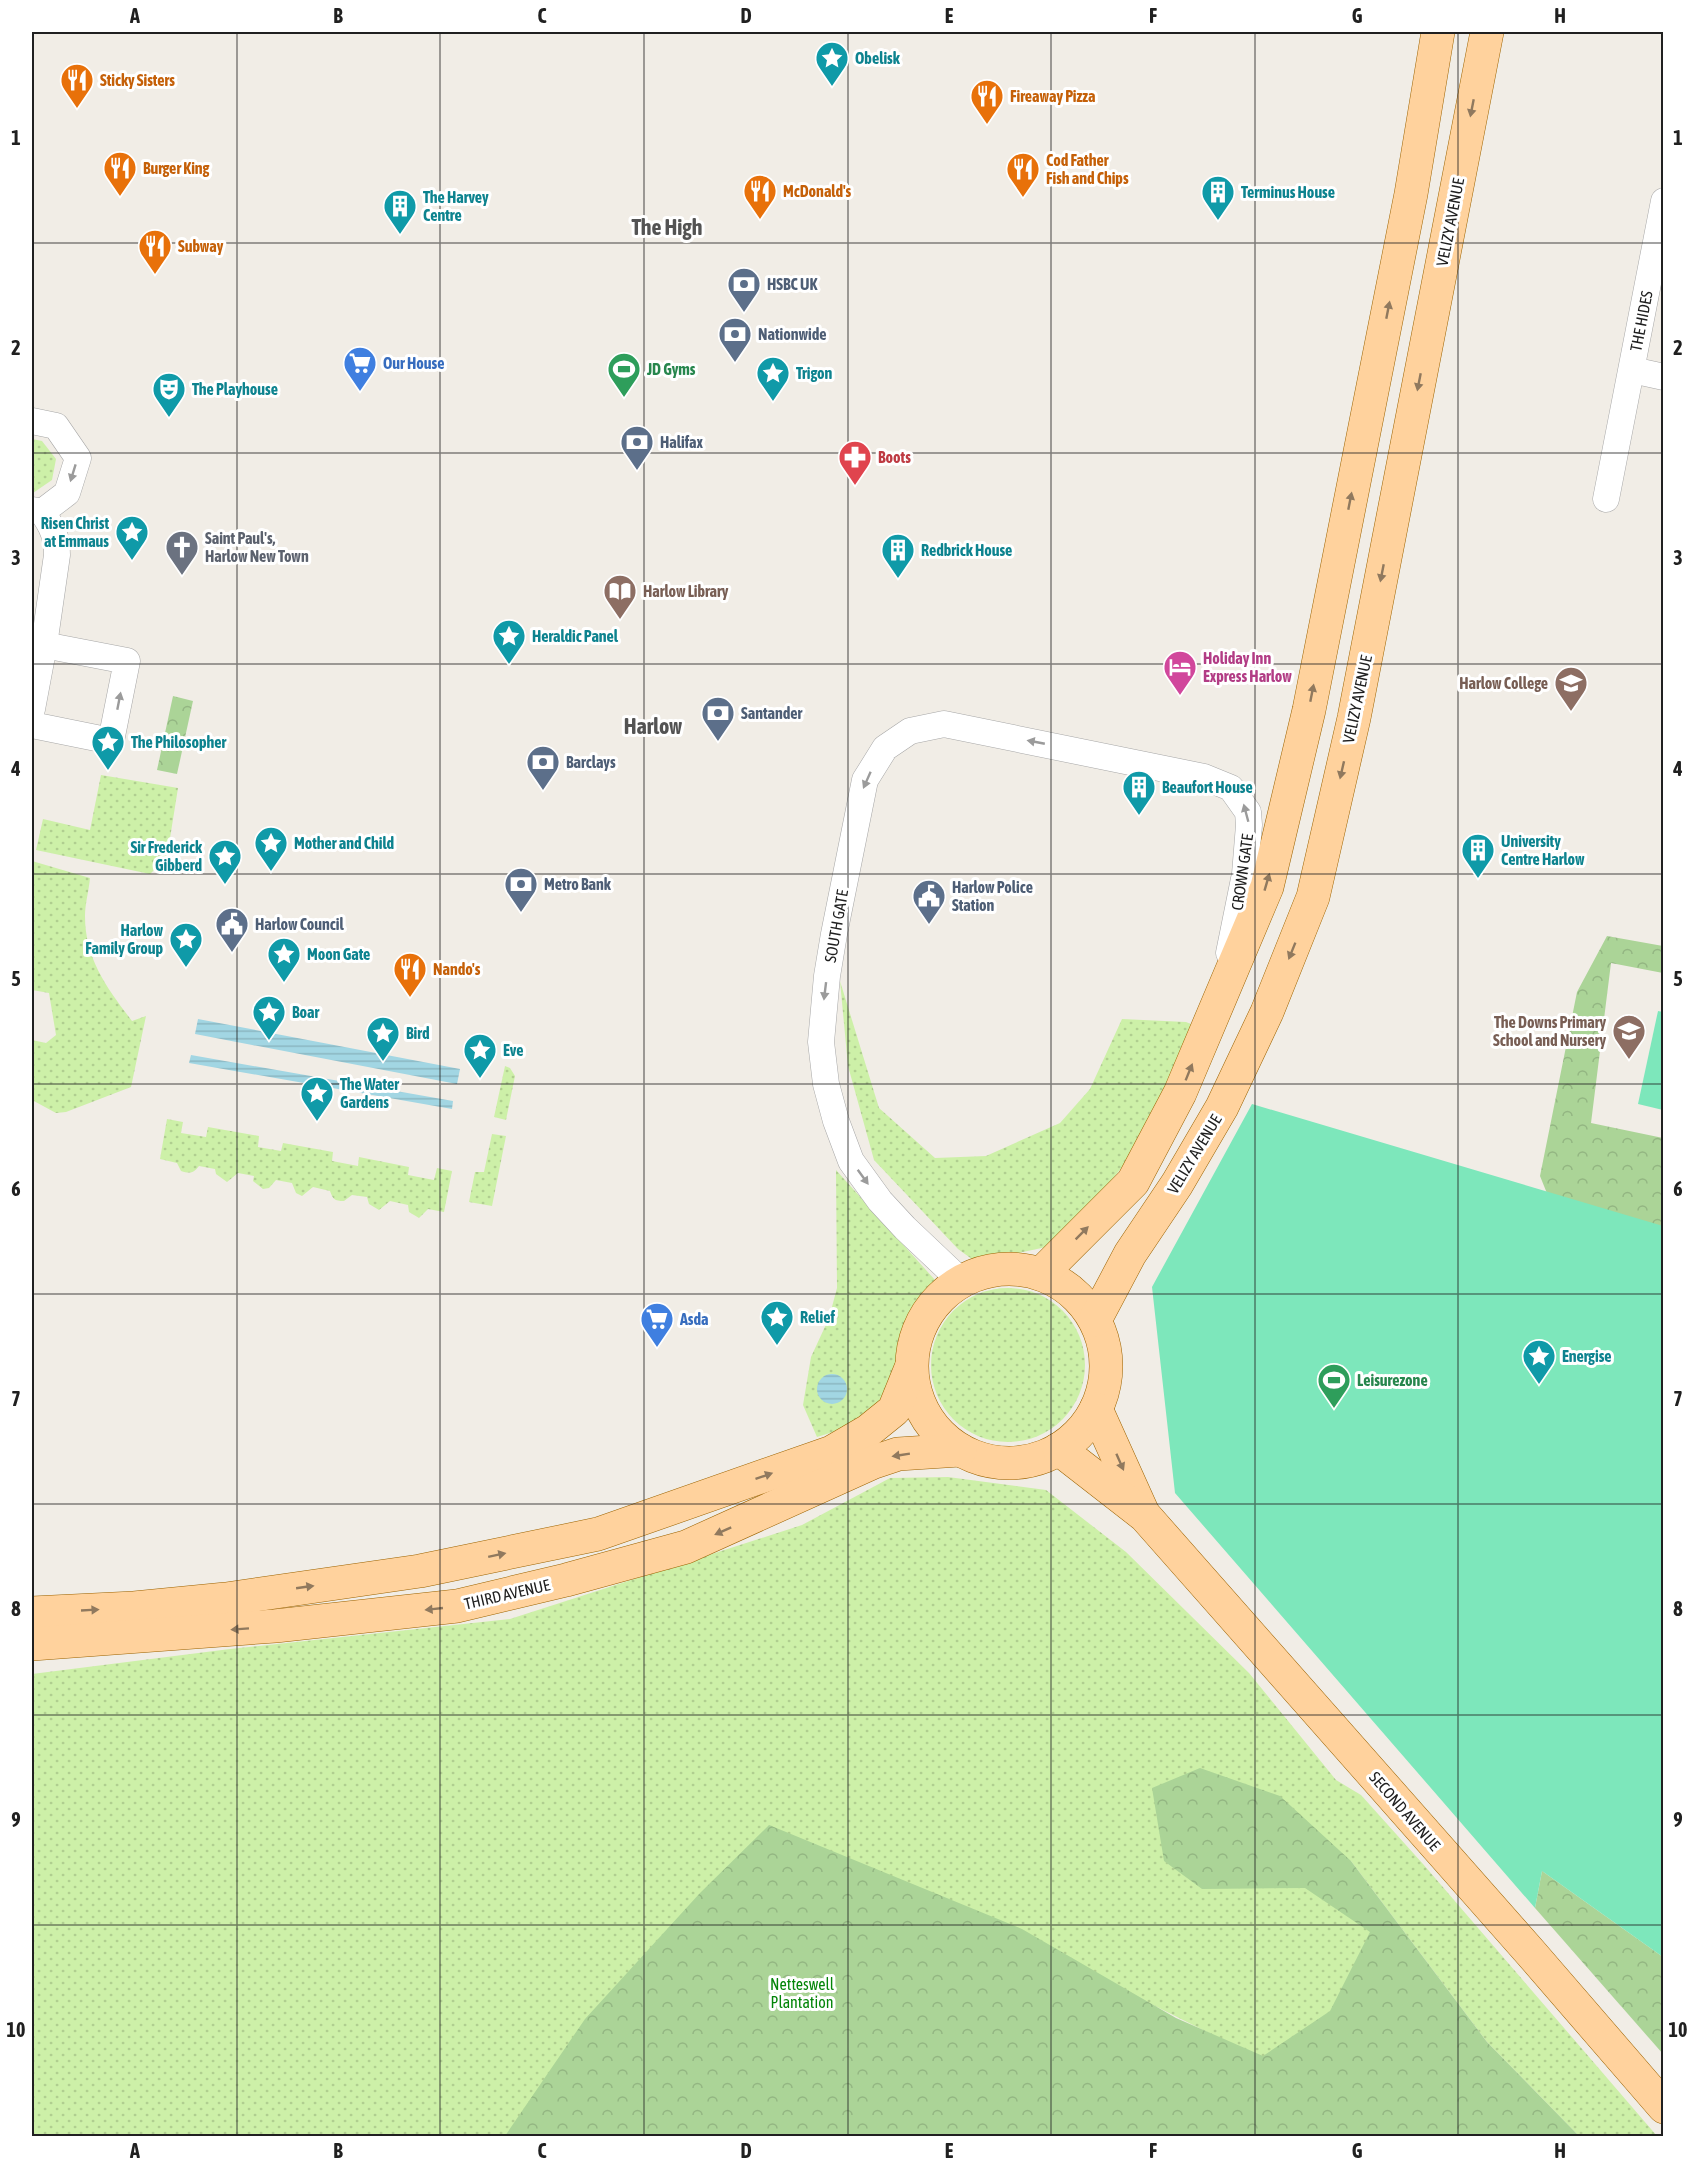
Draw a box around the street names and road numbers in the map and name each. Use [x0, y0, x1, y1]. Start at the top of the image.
street label: VELIZY AVENUE [1433, 176, 1467, 268]
street label: THE HIDES [1626, 289, 1656, 353]
street label: VELIZY AVENUE [1339, 653, 1375, 745]
street label: CROWN GATE [1228, 832, 1256, 911]
street label: SOUTH GATE [821, 888, 851, 964]
street label: VELIZY AVENUE [1163, 1111, 1225, 1197]
street label: THIRD AVENUE [462, 1575, 552, 1613]
street label: SECOND AVENUE [1366, 1768, 1444, 1854]

